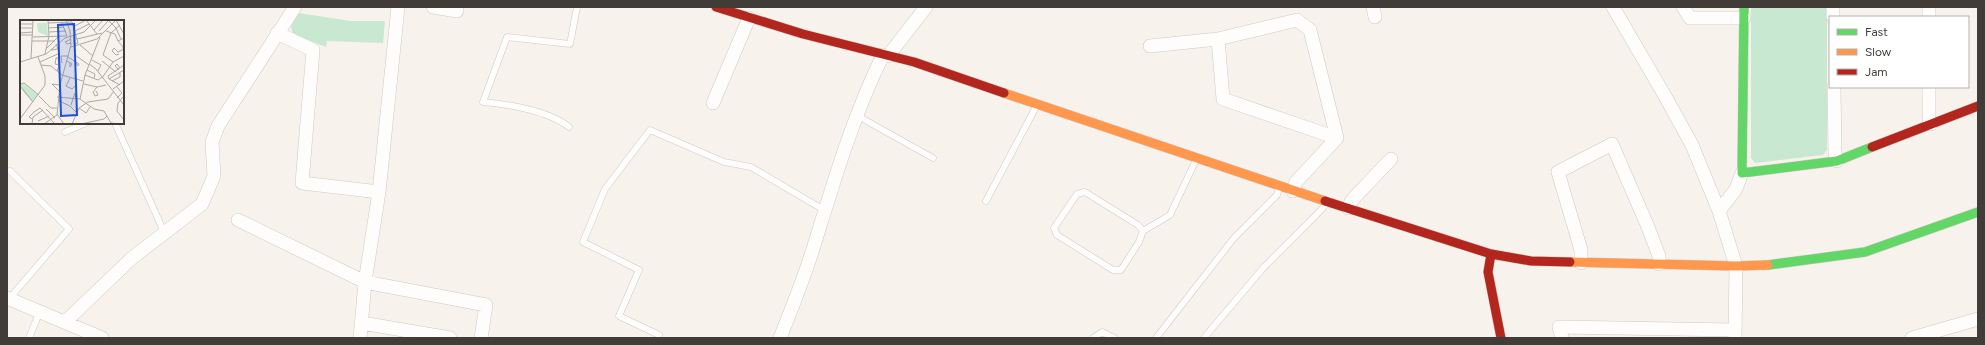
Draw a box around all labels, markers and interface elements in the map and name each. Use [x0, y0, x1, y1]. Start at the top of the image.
legend [1829, 16, 1969, 88]
inset map [20, 20, 124, 124]
text: Fast [1865, 25, 1888, 39]
text: Slow [1865, 45, 1892, 59]
text: Jam [1865, 65, 1888, 79]

